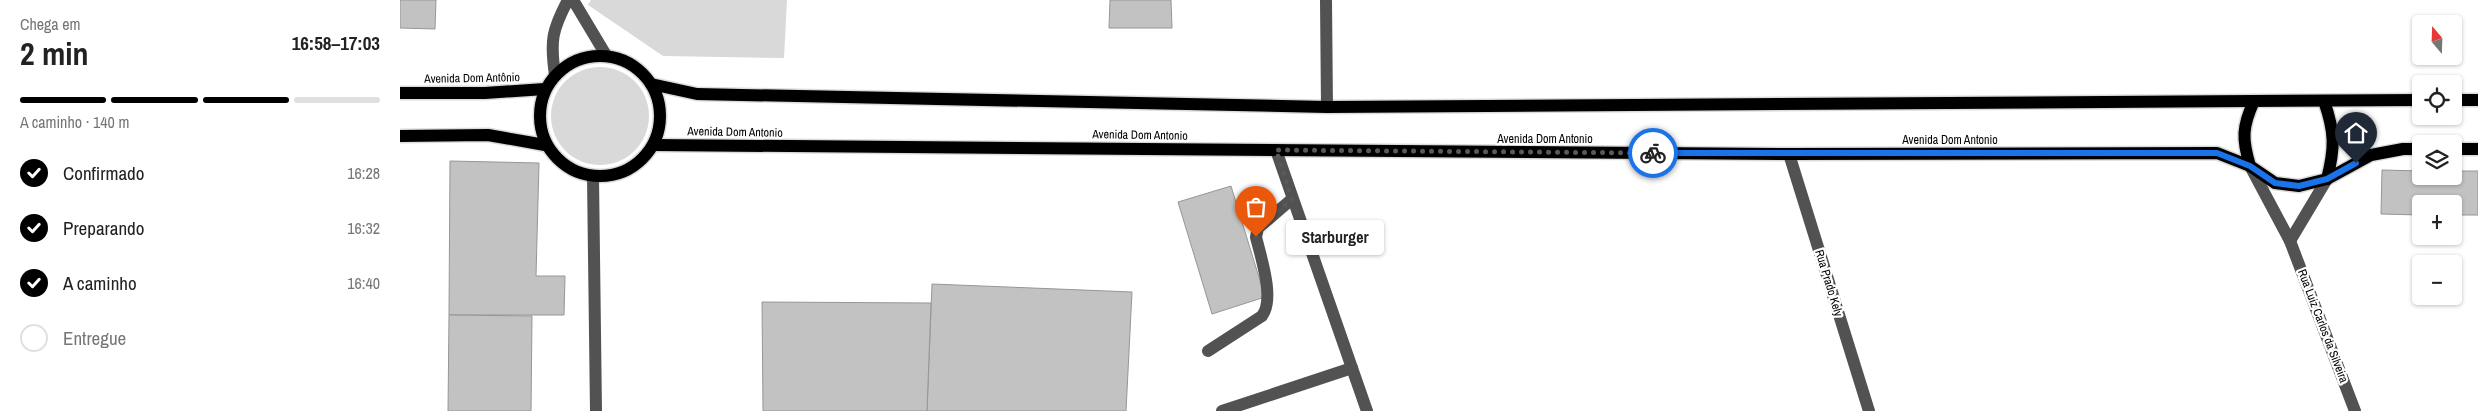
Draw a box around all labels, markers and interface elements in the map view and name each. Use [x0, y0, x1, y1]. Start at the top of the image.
text: Chega em [20, 13, 81, 35]
north arrow [2412, 15, 2462, 65]
map controls [2412, 15, 2462, 305]
text: 16:58–17:03 [292, 30, 380, 56]
text: 2 min [20, 32, 89, 75]
street label: Avenida Dom Antônio [423, 69, 520, 87]
button: locate [2412, 75, 2462, 125]
text: A caminho · 140 m [20, 111, 129, 133]
pin [2335, 112, 2377, 163]
icon: home [2342, 119, 2370, 147]
street label: Avenida Dom Antonio [686, 123, 783, 141]
street label: Avenida Dom Antonio [1091, 126, 1188, 144]
courier [1628, 128, 1678, 178]
street label: Avenida Dom Antonio [1496, 131, 1593, 147]
street label: Avenida Dom Antonio [1901, 132, 1998, 148]
button: layers [2412, 135, 2462, 185]
icon: bike [1639, 139, 1667, 167]
icon: check [20, 159, 48, 187]
text: Confirmado [63, 160, 144, 186]
text: 16:28 [347, 162, 380, 184]
pin [1235, 186, 1277, 237]
icon: bag [1242, 193, 1270, 221]
button: + [2412, 195, 2462, 245]
icon: check [20, 214, 48, 242]
text: Preparando [63, 215, 144, 241]
text: 16:32 [347, 217, 380, 239]
callout: Starburger [1286, 220, 1384, 254]
text: Starburger [1301, 226, 1369, 248]
street label: Rua Prado Kely [1811, 248, 1847, 318]
button: − [2412, 255, 2462, 305]
street label: Rua Luiz Carlos da Silveira [2294, 267, 2352, 386]
icon: check [20, 269, 48, 297]
text: A caminho [63, 270, 137, 296]
text: 16:40 [347, 272, 380, 294]
text: Entregue [63, 325, 126, 351]

